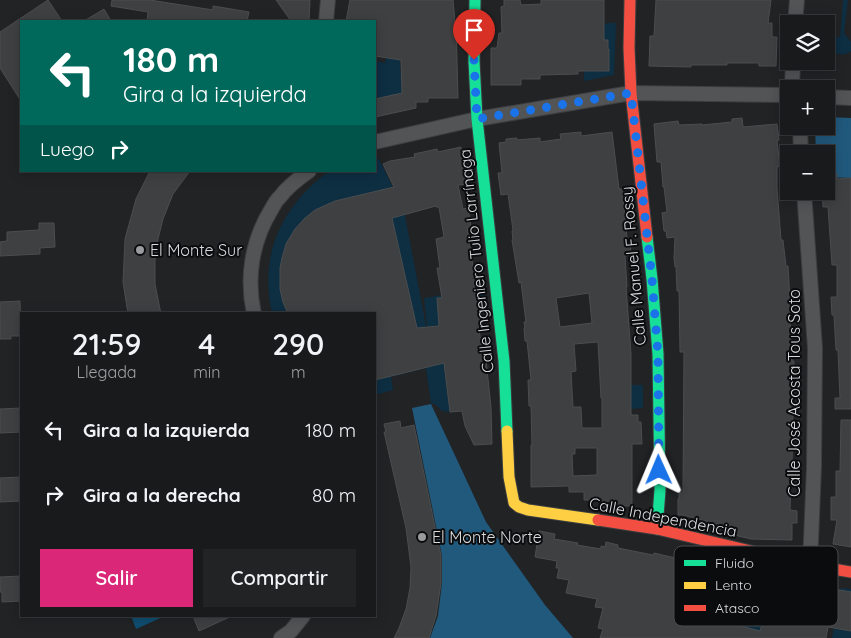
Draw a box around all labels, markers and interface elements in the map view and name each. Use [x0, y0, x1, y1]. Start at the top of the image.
pin [453, 9, 495, 60]
map controls [780, 15, 835, 200]
button: layers [780, 15, 835, 70]
icon: arrive [460, 16, 488, 44]
text: 180 m [123, 37, 219, 81]
icon: left [40, 40, 105, 105]
text: Gira a la izquierda [123, 80, 307, 108]
button: + [780, 80, 835, 135]
icon: right [105, 135, 133, 163]
text: Luego [40, 137, 95, 161]
button: − [780, 145, 835, 200]
street label: Calle Ingeniero Tulio Larrínaga [454, 148, 498, 374]
street label: Calle Manuel F. Rossy [616, 186, 650, 346]
place label: El Monte Sur [150, 240, 242, 260]
marker: El Monte Sur [134, 244, 146, 256]
street label: Calle José Acosta Tous Soto [784, 289, 804, 497]
text: 21:59 [72, 325, 141, 363]
text: 4 [198, 325, 215, 363]
text: 290 [272, 325, 324, 363]
text: Llegada [77, 362, 137, 382]
text: min [193, 362, 220, 382]
text: m [291, 362, 306, 382]
icon: left [40, 416, 68, 444]
text: Gira a la izquierda [83, 418, 250, 442]
text: 180 m [305, 418, 356, 442]
position arrow [632, 443, 684, 495]
icon: right [40, 481, 68, 509]
text: Gira a la derecha [83, 483, 241, 507]
text: 80 m [312, 483, 356, 507]
street label: Calle Independencia [587, 493, 739, 541]
place label: El Monte Norte [432, 527, 542, 547]
marker: El Monte Norte [416, 531, 428, 543]
legend [674, 546, 838, 626]
button: Salir [40, 549, 193, 607]
button: Compartir [203, 549, 356, 607]
text: Fluido [715, 554, 754, 572]
text: Lento [715, 576, 752, 594]
text: Atasco [715, 599, 760, 617]

